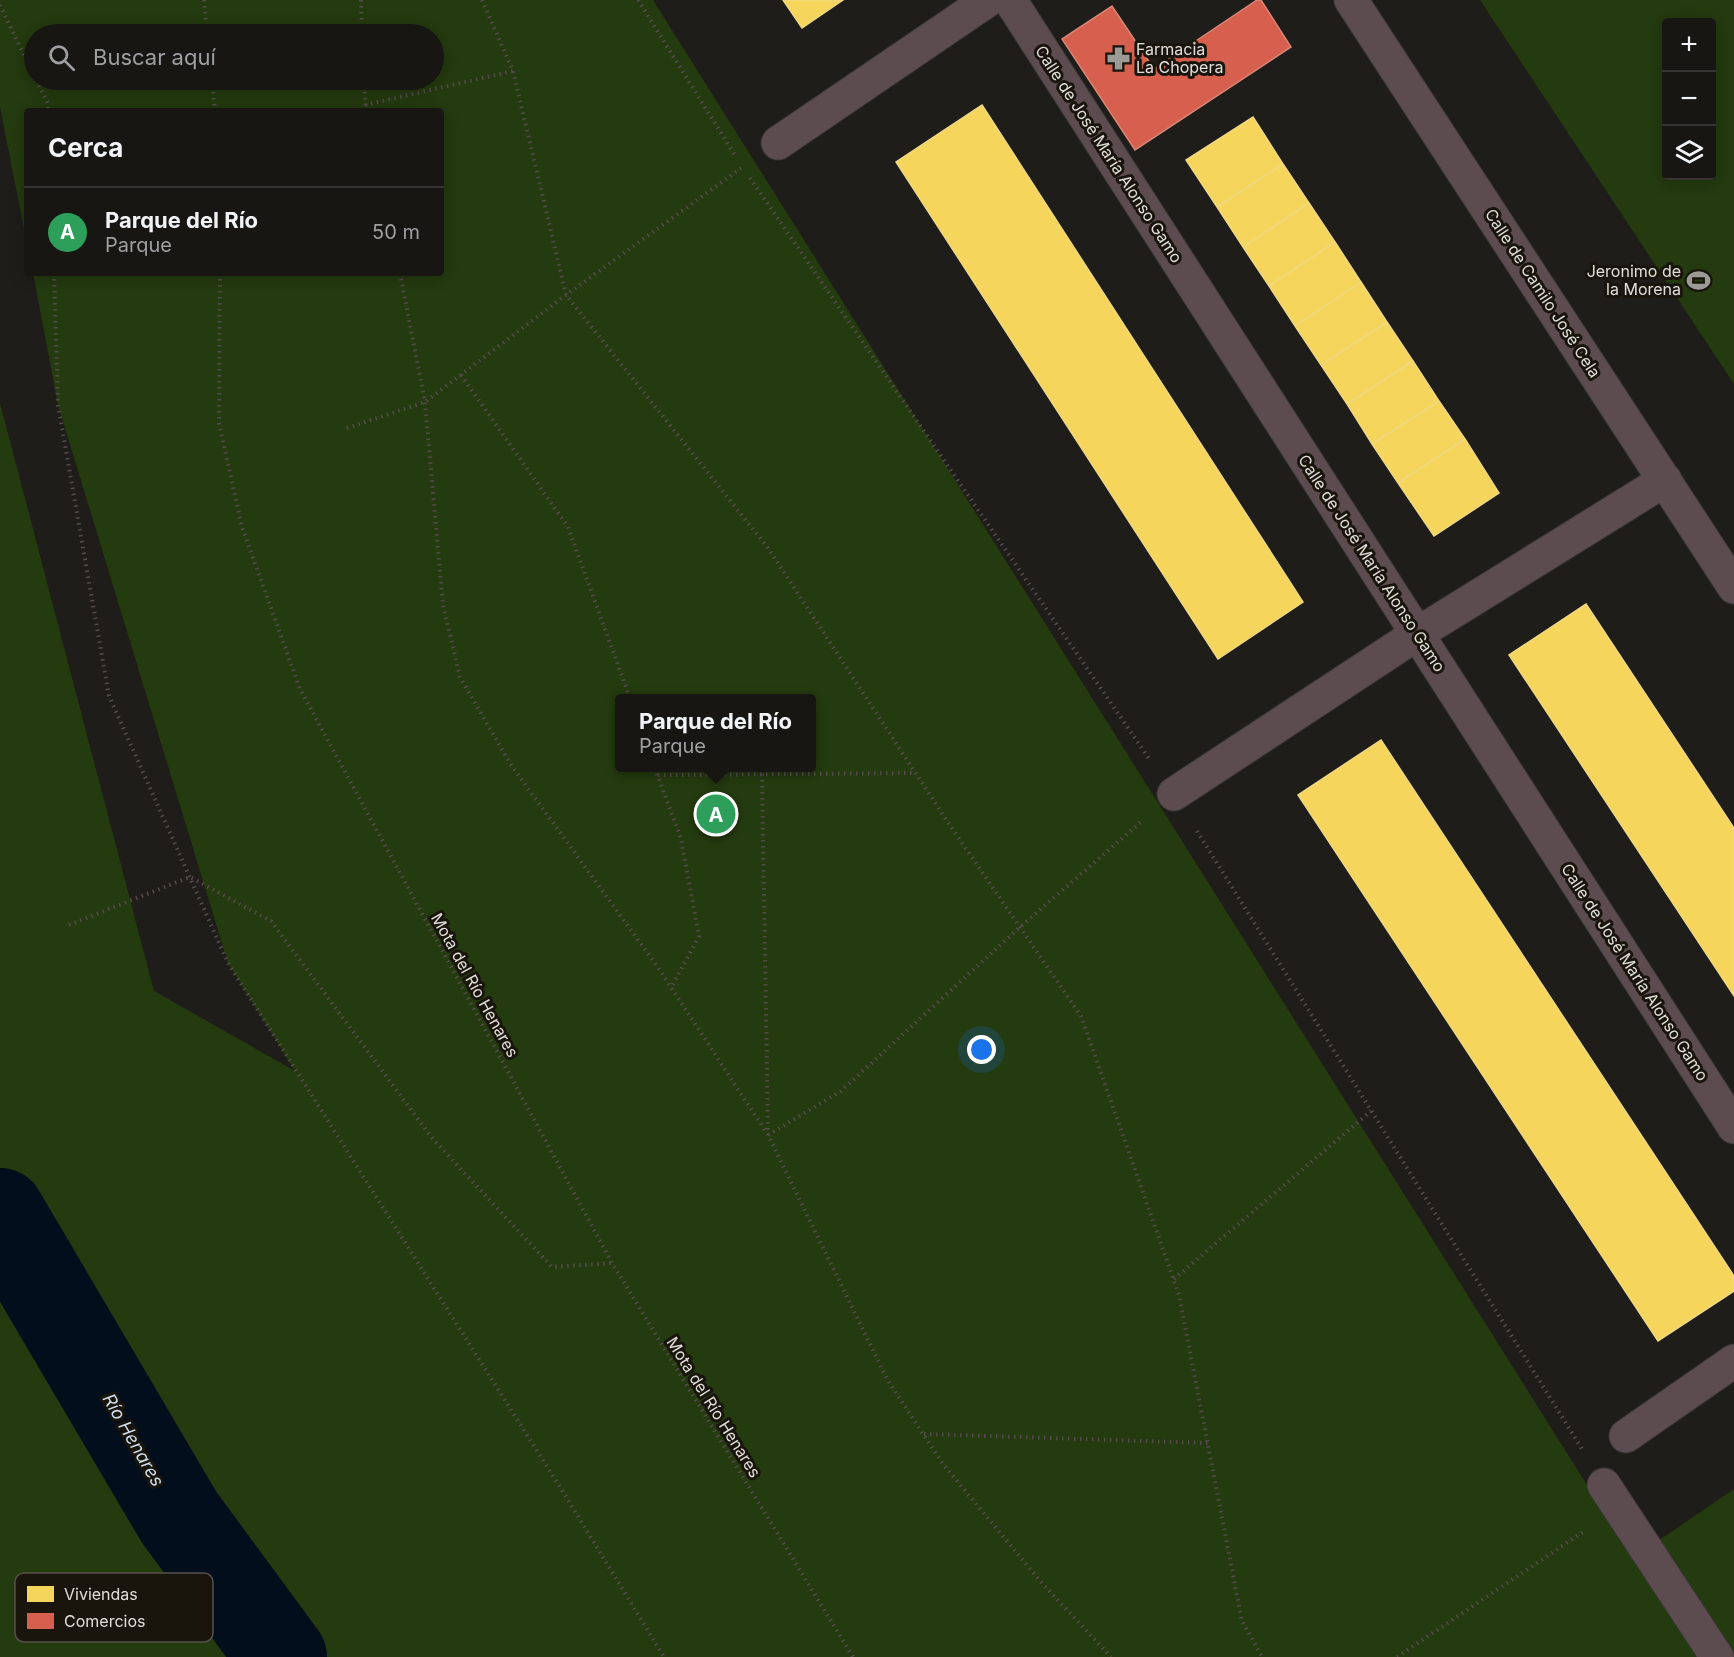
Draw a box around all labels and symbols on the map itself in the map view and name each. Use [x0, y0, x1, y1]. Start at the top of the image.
place label: Farmacia La Chopera [1136, 39, 1223, 77]
street label: Calle de José María Alonso Gamo [1031, 42, 1187, 266]
pharmacy icon: Farmacia La Chopera [1105, 45, 1131, 71]
street label: Calle de Camilo José Cela [1481, 205, 1605, 381]
place label: Jeronimo de la Morena [1587, 261, 1681, 299]
sports icon: Jeronimo de la Morena [1686, 267, 1712, 293]
street label: Calle de José María Alonso Gamo [1294, 451, 1450, 675]
pin: A [696, 792, 736, 836]
street label: Calle de José María Alonso Gamo [1557, 860, 1713, 1084]
street label: Mota del Río Henares [427, 909, 523, 1061]
your location [967, 1035, 996, 1064]
street label: Mota del Río Henares [663, 1333, 765, 1481]
water label: Río Henares [98, 1390, 168, 1490]
legend [15, 1573, 213, 1642]
text: Viviendas [64, 1584, 138, 1604]
text: Comercios [64, 1611, 145, 1631]

